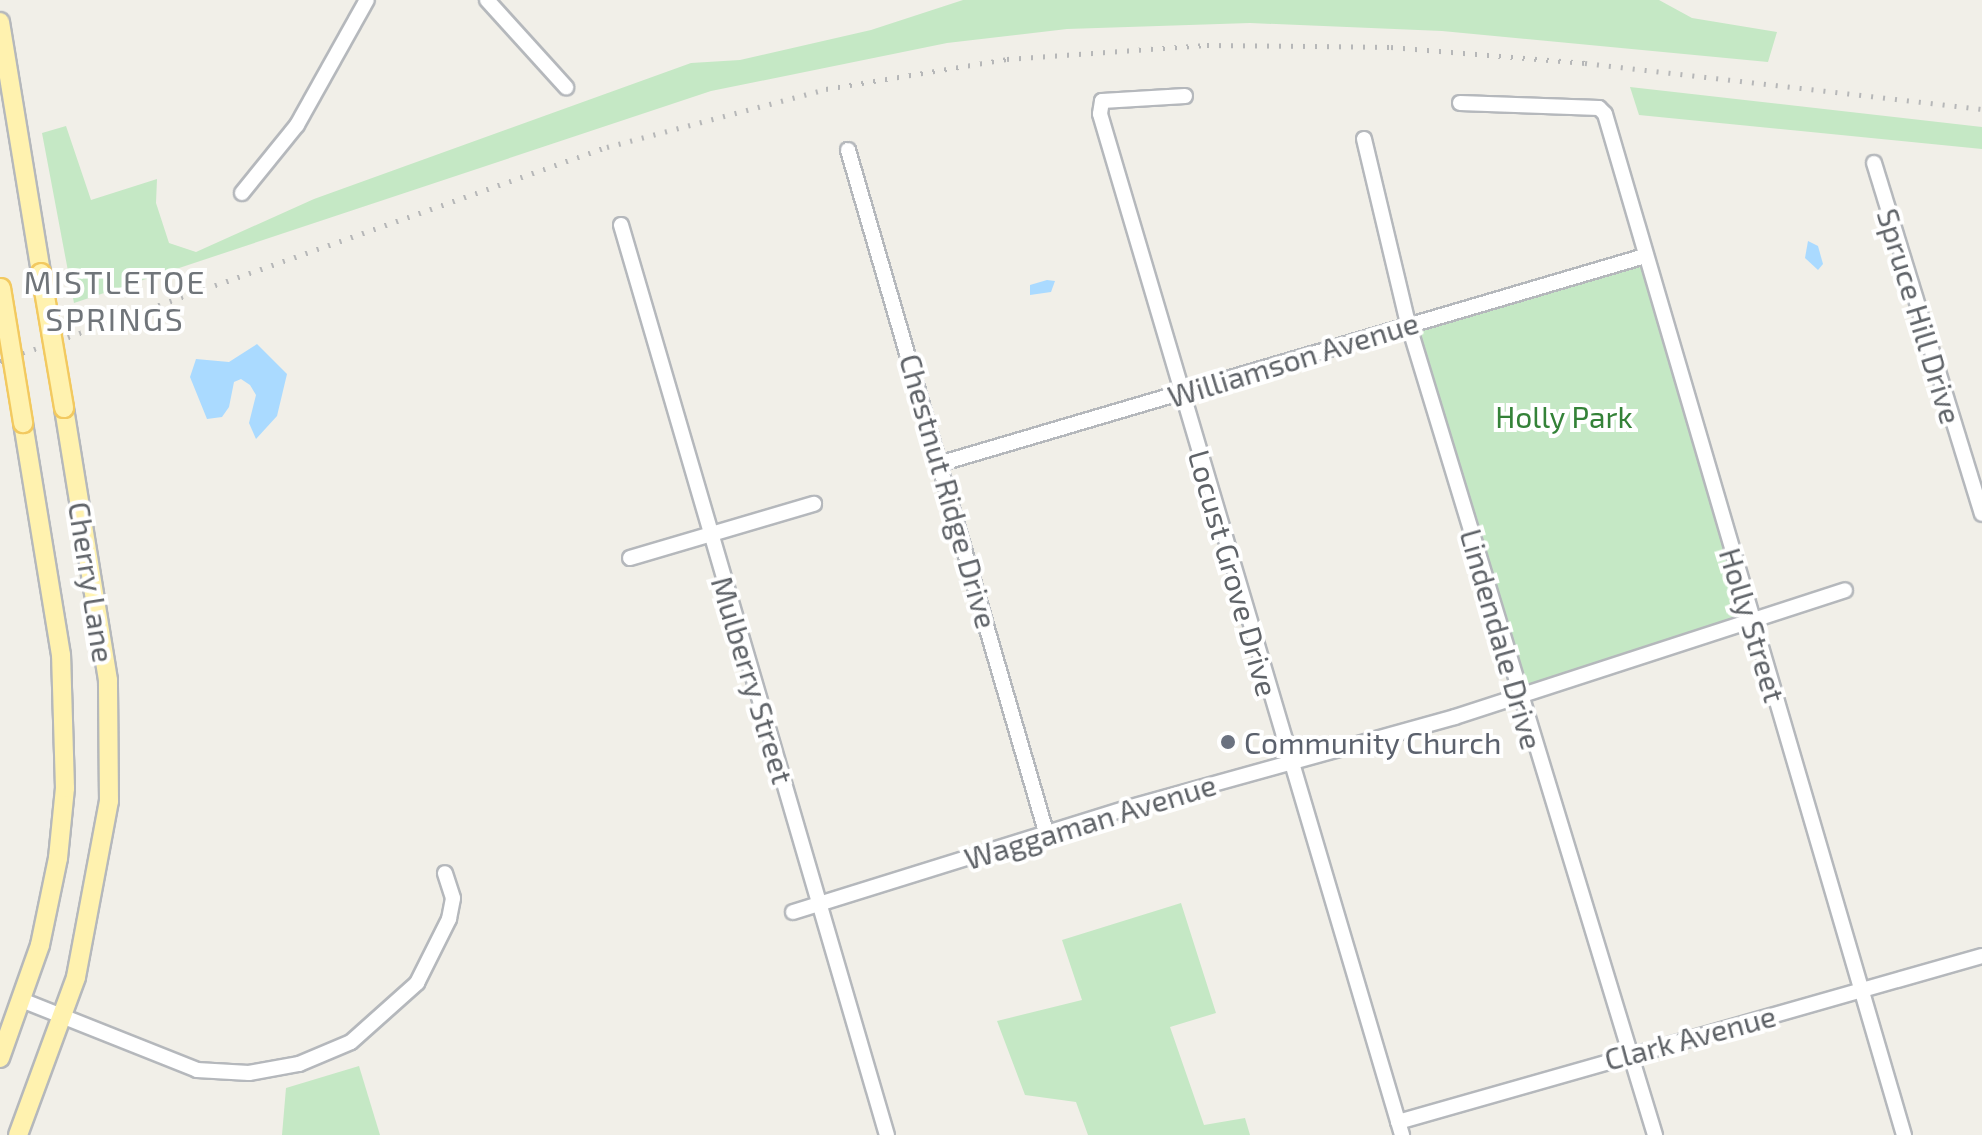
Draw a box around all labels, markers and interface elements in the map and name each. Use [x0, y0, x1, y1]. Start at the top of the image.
street label: Spruce Hill Drive [1870, 204, 1970, 428]
district label: MISTLETOE SPRINGS [24, 263, 206, 338]
street label: Williamson Avenue [1163, 304, 1423, 414]
street label: Chestnut Ridge Drive [893, 350, 1005, 632]
park label: Holly Park [1495, 398, 1633, 434]
street label: Locust Grove Drive [1182, 446, 1286, 700]
street label: Cherry Lane [61, 499, 123, 665]
street label: Lindendale Drive [1453, 525, 1551, 753]
street label: Holly Street [1712, 543, 1794, 707]
street label: Mulberry Street [704, 572, 802, 788]
place label: Community Church [1244, 724, 1502, 760]
marker: Community Church [1219, 733, 1237, 751]
street label: Waggaman Avenue [960, 766, 1220, 876]
street label: Clark Avenue [1600, 997, 1780, 1077]

